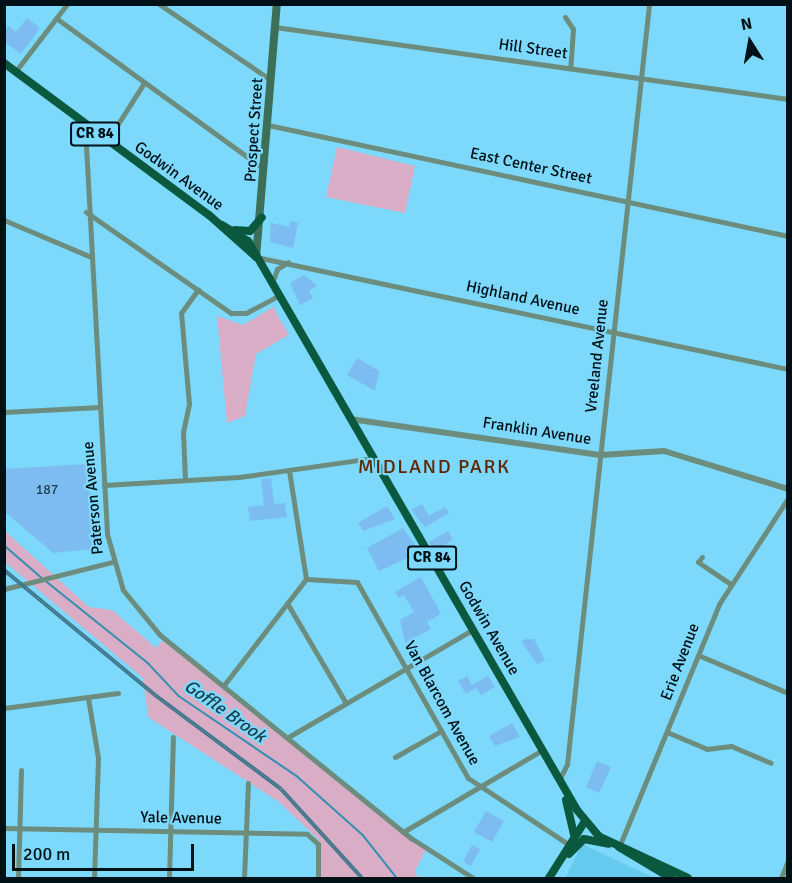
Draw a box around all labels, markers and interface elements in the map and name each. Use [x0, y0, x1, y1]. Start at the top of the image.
north arrow [720, 12, 780, 72]
text: N [739, 13, 754, 35]
street label: Hill Street [497, 35, 569, 63]
street label: Prospect Street [241, 77, 267, 183]
road number: CR 84 [70, 122, 121, 146]
street label: Godwin Avenue [131, 137, 227, 215]
street label: East Center Street [468, 144, 594, 188]
street label: Highland Avenue [464, 277, 582, 319]
street label: Vreeland Avenue [581, 298, 613, 414]
street label: Franklin Avenue [481, 413, 593, 449]
street label: Paterson Avenue [78, 441, 108, 555]
district label: MIDLAND PARK [358, 454, 510, 478]
house number: 187 [36, 482, 58, 498]
road number: CR 84 [406, 546, 458, 570]
street label: Godwin Avenue [454, 578, 524, 678]
street label: Erie Avenue [656, 621, 704, 703]
street label: Van Blarcom Avenue [400, 638, 484, 768]
water label: Goffle Brook [180, 675, 270, 747]
street label: Yale Avenue [140, 808, 222, 828]
scale bar [15, 832, 196, 870]
text: 200 m [23, 843, 70, 865]

